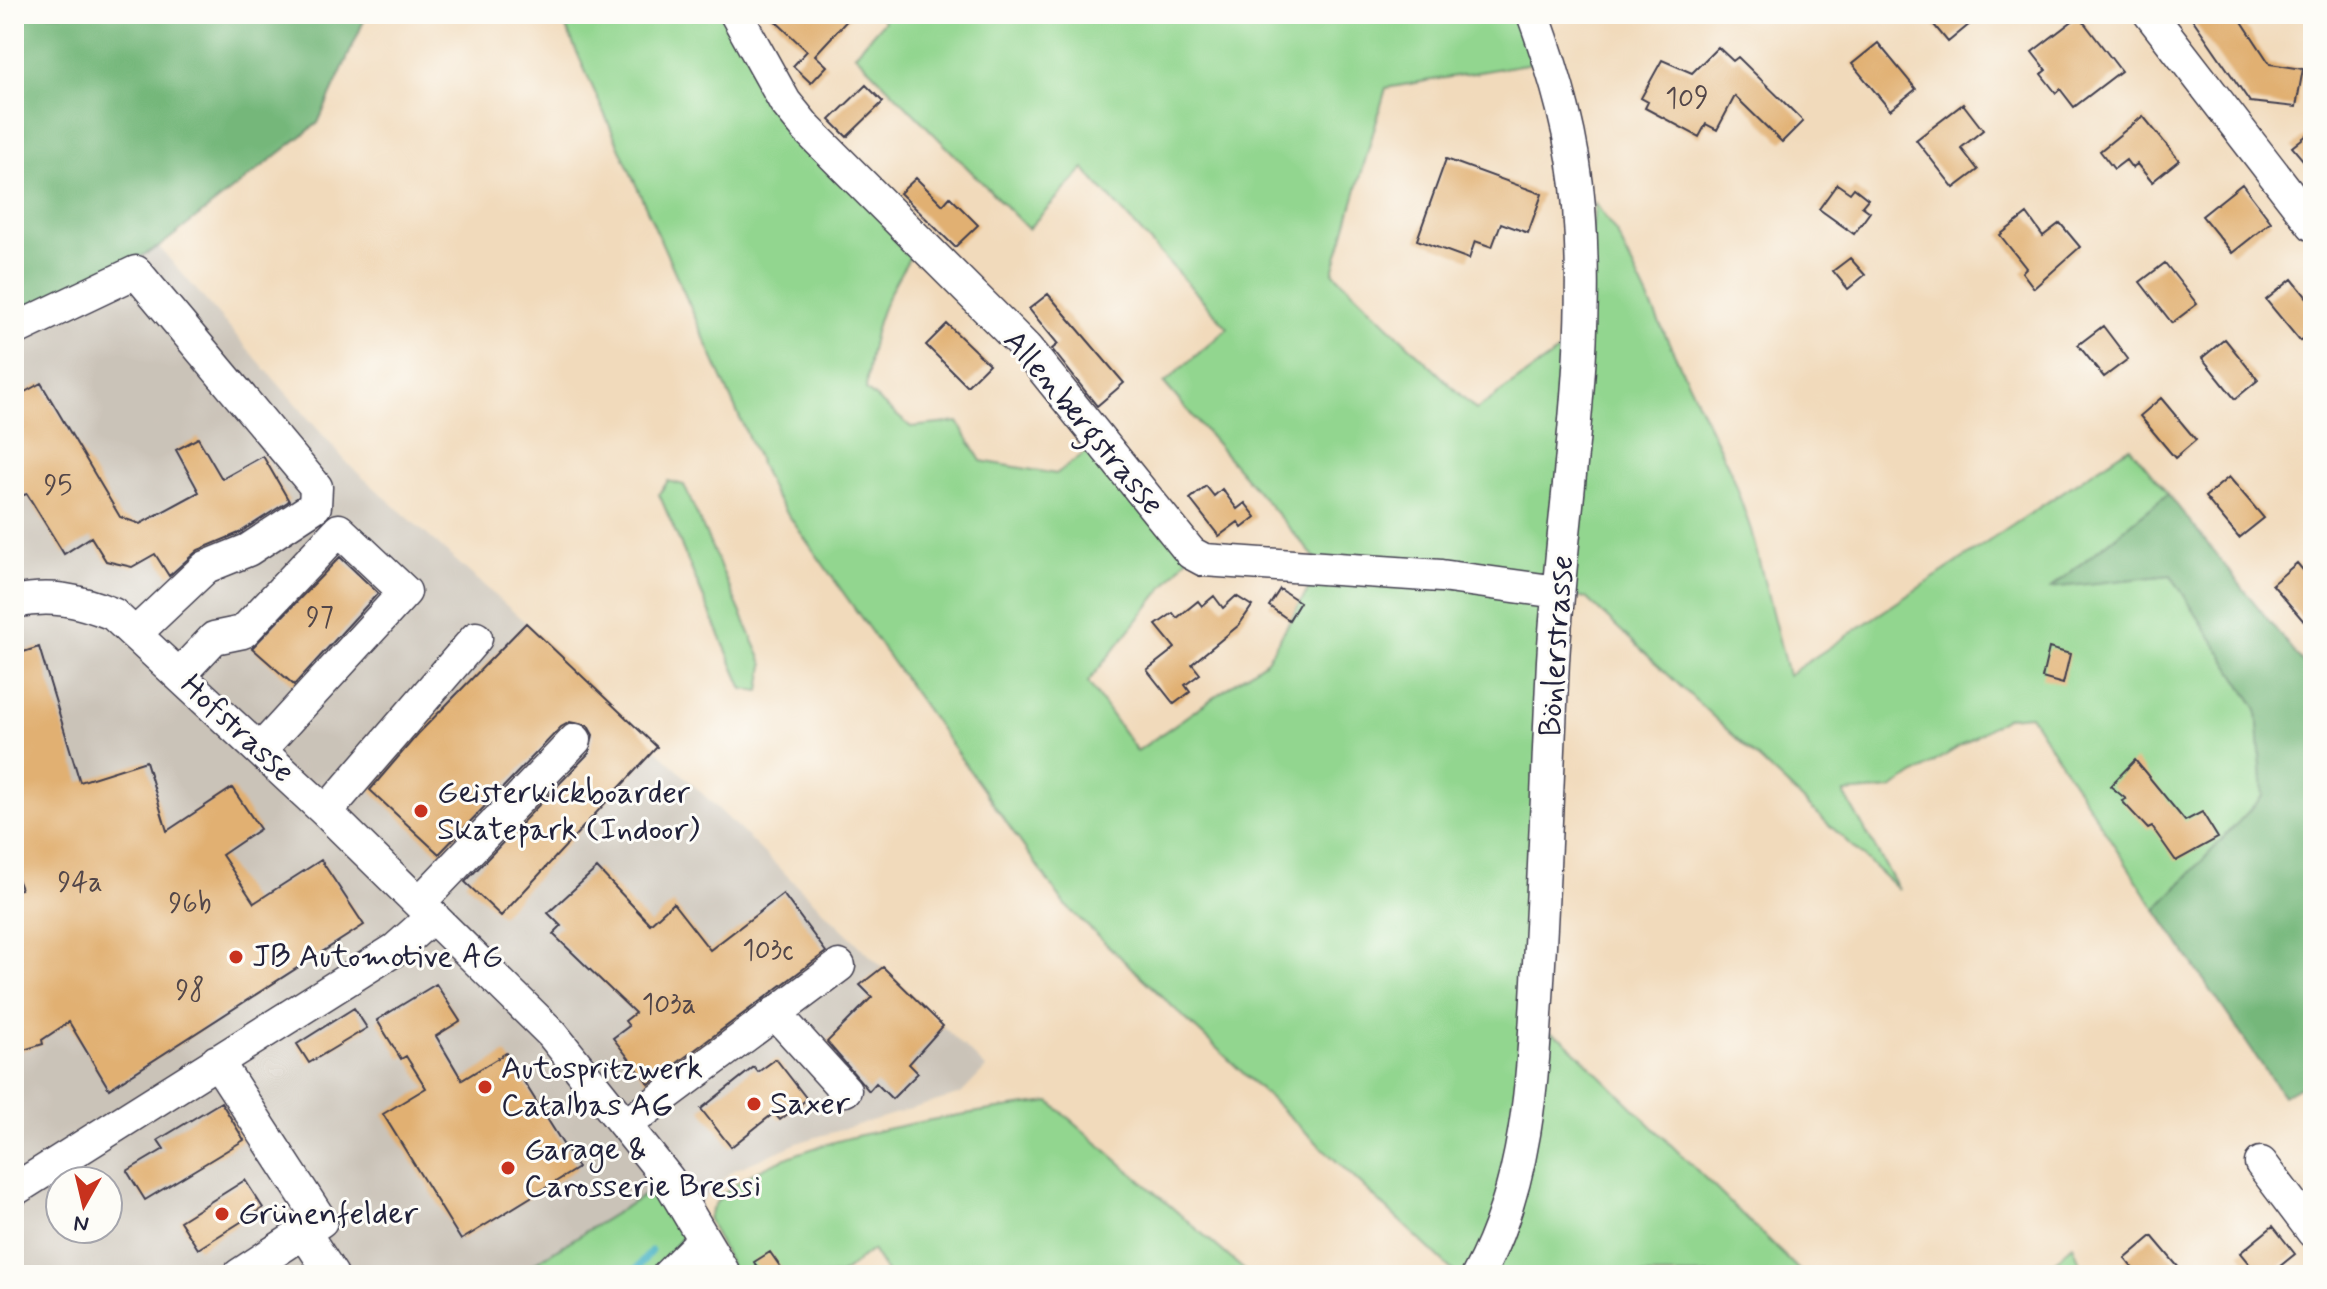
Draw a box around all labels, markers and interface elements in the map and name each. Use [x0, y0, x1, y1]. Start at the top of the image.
house number: 109 [1665, 81, 1709, 118]
street label: Allenbergstrasse [991, 321, 1173, 527]
house number: 95 [44, 468, 72, 505]
street label: Bönlerstrasse [1530, 554, 1584, 738]
house number: 97 [306, 600, 334, 637]
street label: Hofstrasse [171, 665, 303, 793]
place label: Geisterkickboarder Skatepark (Indoor) [437, 772, 700, 851]
marker: Geisterkickboarder Skatepark (Indoor) [412, 802, 430, 820]
house number: 94a [57, 865, 103, 902]
house number: 96b [168, 886, 212, 923]
house number: 103c [742, 933, 794, 970]
place label: JB Automotive AG [252, 936, 503, 978]
marker: JB Automotive AG [227, 948, 245, 966]
house number: 98 [175, 973, 205, 1010]
house number: 103a [642, 987, 696, 1024]
place label: Autospritzwerk Catalbas AG [501, 1048, 703, 1127]
marker: Autospritzwerk Catalbas AG [476, 1078, 494, 1096]
place label: Saxer [770, 1083, 850, 1125]
marker: Saxer [745, 1095, 763, 1113]
place label: Garage & Carosserie Bressi [524, 1129, 761, 1208]
marker: Garage & Carosserie Bressi [499, 1159, 517, 1177]
north arrow [44, 1165, 124, 1245]
place label: Grünenfelder [238, 1193, 418, 1235]
marker: Grünenfelder [213, 1205, 231, 1223]
text: N [72, 1208, 91, 1238]

